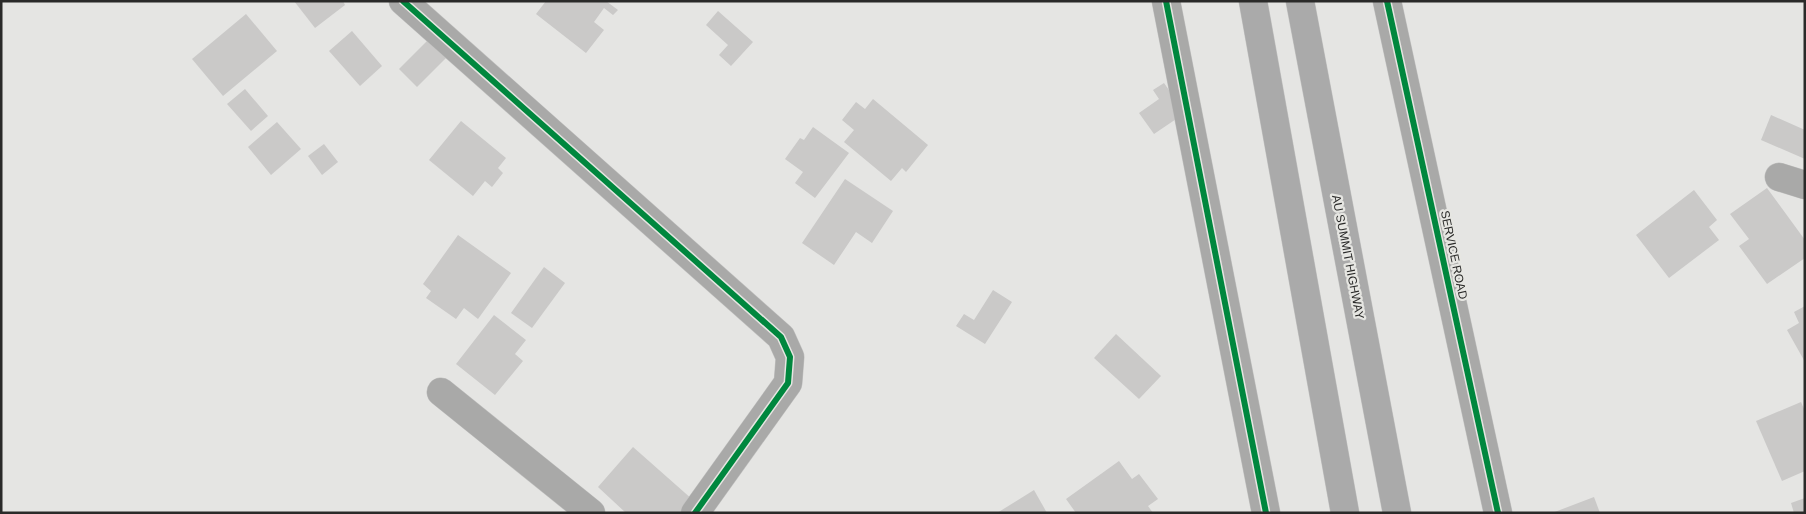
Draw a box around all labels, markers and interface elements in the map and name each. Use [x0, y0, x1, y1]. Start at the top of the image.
street label: AU SUMMIT HIGHWAY [1329, 194, 1367, 320]
street label: SERVICE ROAD [1438, 209, 1470, 301]

